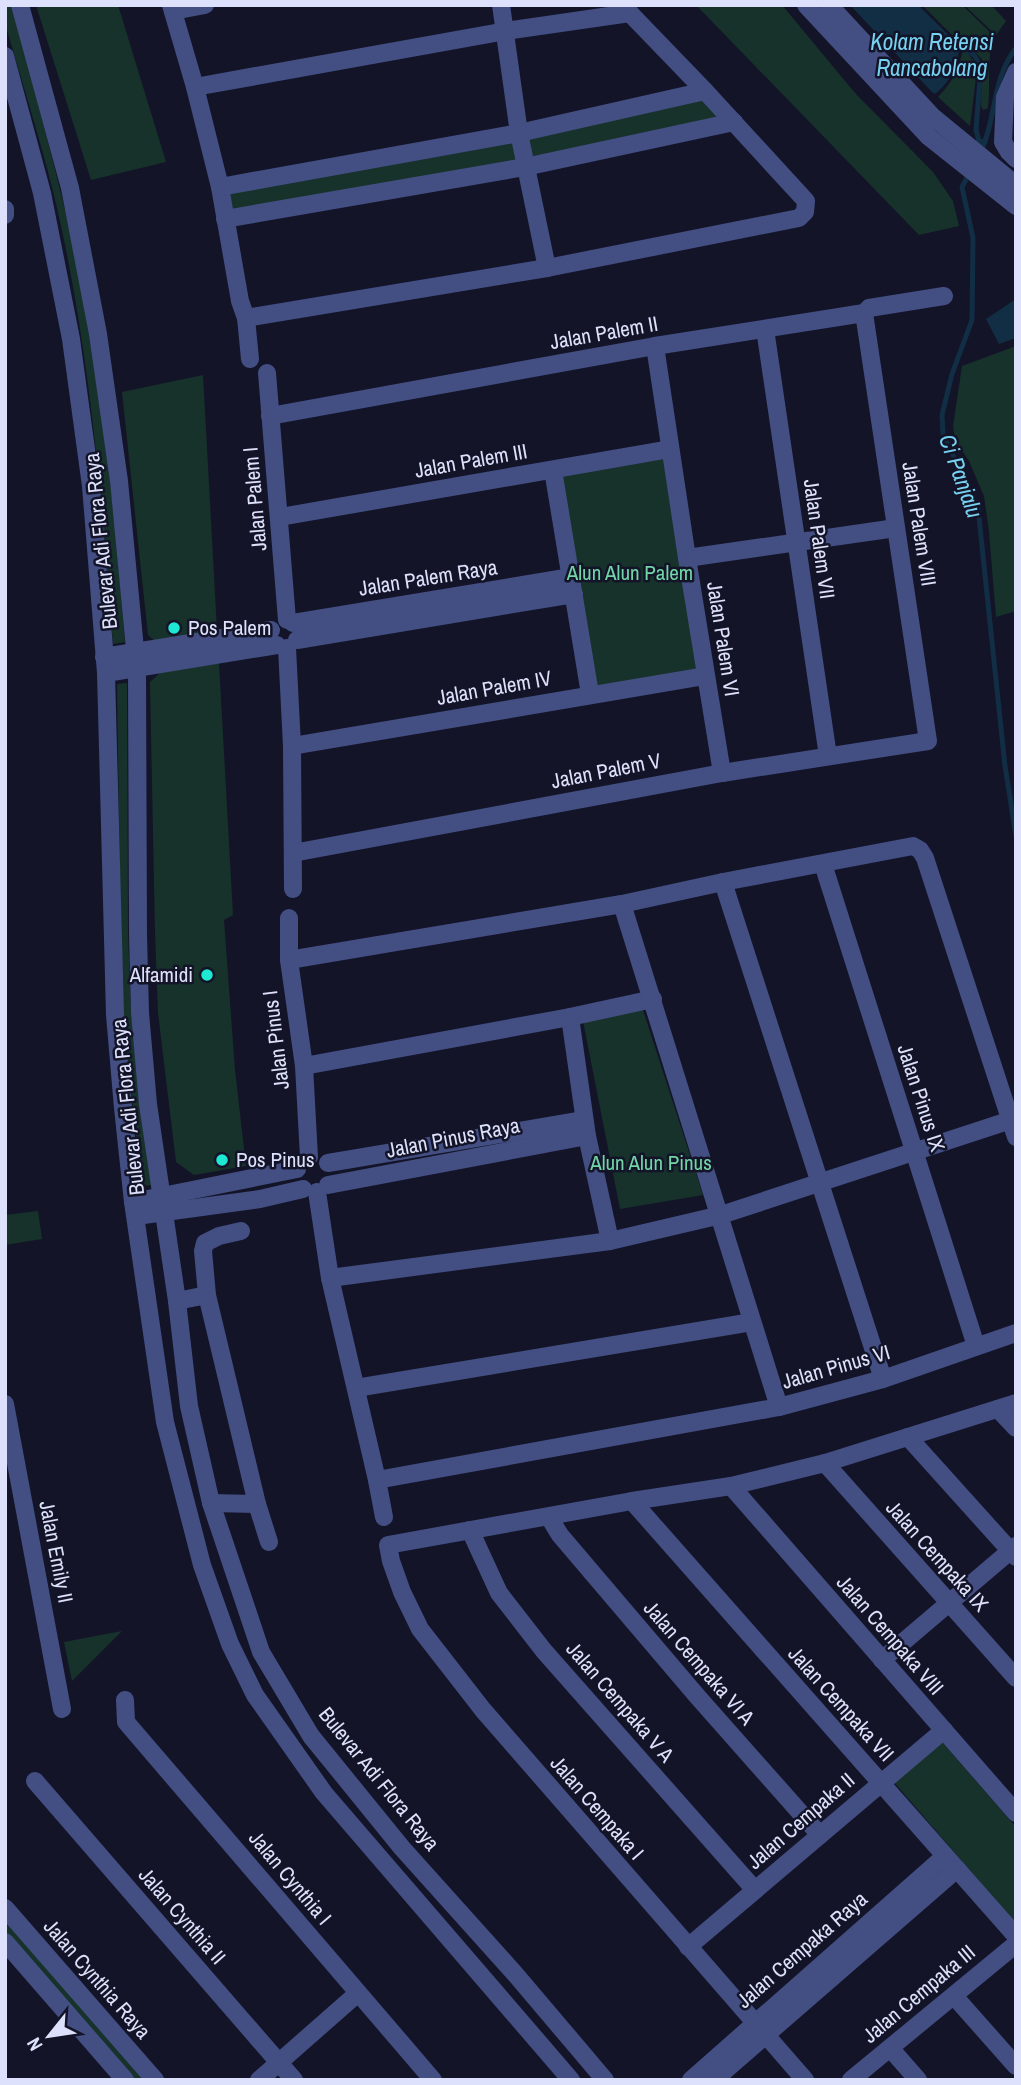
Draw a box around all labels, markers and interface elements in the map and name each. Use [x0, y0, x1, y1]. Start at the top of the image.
water label: Kolam Retensi Rancabolang [870, 26, 995, 83]
street label: Jalan Palem II [548, 309, 660, 356]
water label: Ci Panjalu [932, 430, 991, 522]
street label: Jalan Palem III [412, 436, 530, 485]
street label: Jalan Palem I [236, 446, 273, 552]
street label: Bulevar Adi Flora Raya [77, 451, 124, 631]
street label: Jalan Palem VIII [895, 460, 944, 588]
street label: Jalan Palem VII [797, 477, 842, 601]
street label: Jalan Palem Raya [357, 552, 500, 603]
park label: Alun Alun Palem [566, 558, 693, 587]
street label: Jalan Palem VI [700, 579, 747, 698]
place label: Pos Palem [188, 613, 271, 642]
marker: Pos Palem [166, 620, 182, 636]
street label: Jalan Palem IV [434, 663, 554, 712]
street label: Jalan Palem V [549, 746, 664, 795]
place label: Alfamidi [129, 960, 193, 989]
marker: Alfamidi [199, 967, 215, 983]
street label: Jalan Pinus I [255, 989, 296, 1091]
street label: Bulevar Adi Flora Raya [104, 1017, 151, 1197]
street label: Jalan Pinus IX [891, 1041, 953, 1156]
street label: Jalan Pinus Raya [384, 1110, 522, 1165]
place label: Pos Pinus [236, 1145, 315, 1174]
park label: Alun Alun Pinus [589, 1148, 712, 1177]
marker: Pos Pinus [214, 1152, 230, 1168]
street label: Jalan Pinus VI [778, 1337, 893, 1396]
street label: Jalan Cempaka IX [880, 1494, 996, 1618]
street label: Jalan Emily II [32, 1498, 81, 1605]
street label: Jalan Cempaka VIII [830, 1568, 951, 1701]
street label: Jalan Cempaka VI A [637, 1594, 762, 1731]
street label: Jalan Cempaka V A [560, 1635, 681, 1769]
street label: Jalan Cempaka VII [782, 1640, 901, 1767]
street label: Bulevar Adi Flora Raya [312, 1701, 447, 1857]
street label: Jalan Cempaka I [544, 1749, 651, 1866]
street label: Jalan Cempaka II [741, 1766, 861, 1876]
street label: Jalan Cynthia I [242, 1824, 338, 1931]
street label: Jalan Cynthia II [132, 1861, 233, 1970]
street label: Jalan Cempaka Raya [730, 1884, 874, 2015]
street label: Jalan Cynthia Raya [37, 1912, 158, 2045]
street label: Jalan Cempaka III [856, 1938, 981, 2049]
north arrow [14, 2001, 84, 2071]
text: N [20, 2033, 48, 2056]

